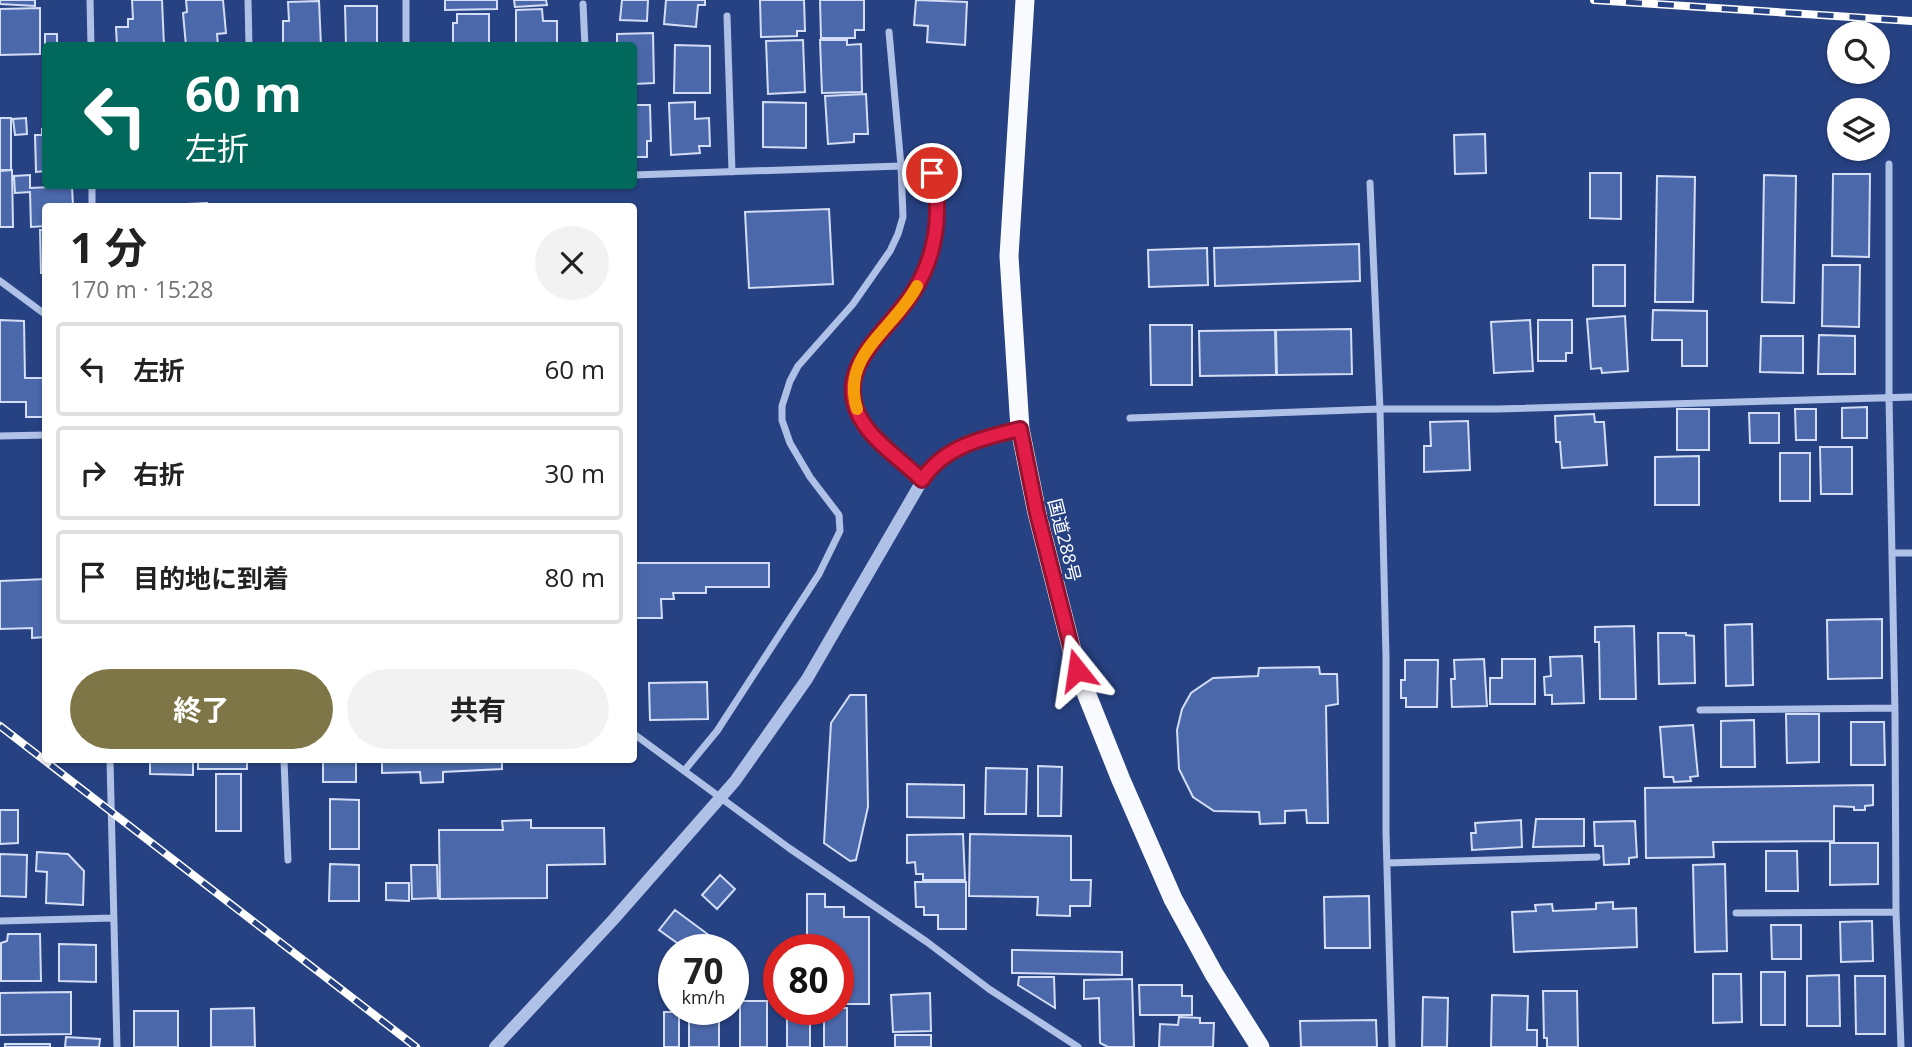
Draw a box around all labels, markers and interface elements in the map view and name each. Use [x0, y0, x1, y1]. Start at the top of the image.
map controls [1827, 21, 1890, 161]
button: search [1827, 21, 1890, 84]
text: 60 m [185, 60, 302, 126]
icon: left [70, 70, 161, 161]
button: layers [1827, 98, 1890, 161]
text: 左折 [185, 126, 249, 169]
pin [902, 143, 962, 203]
icon: arrive [913, 154, 951, 192]
text: 1 分 [70, 218, 147, 275]
button: close [535, 226, 609, 300]
text: 170 m · 15:28 [70, 273, 213, 305]
icon: left [74, 350, 112, 388]
text: 60 m [544, 351, 605, 387]
text: 左折 [133, 352, 185, 388]
icon: right [74, 454, 112, 492]
text: 30 m [544, 455, 605, 491]
text: 右折 [133, 456, 185, 492]
street label: 国道288号 [1043, 496, 1087, 584]
icon: arrive [74, 558, 112, 596]
text: 80 m [544, 559, 605, 595]
text: 目的地に到着 [133, 560, 289, 596]
position arrow [1040, 633, 1114, 707]
button: 終了 [70, 669, 333, 749]
button: 共有 [347, 669, 609, 749]
speed limit sign: 80 [763, 934, 854, 1025]
text: 70 [683, 947, 724, 994]
text: km/h [682, 985, 725, 1009]

